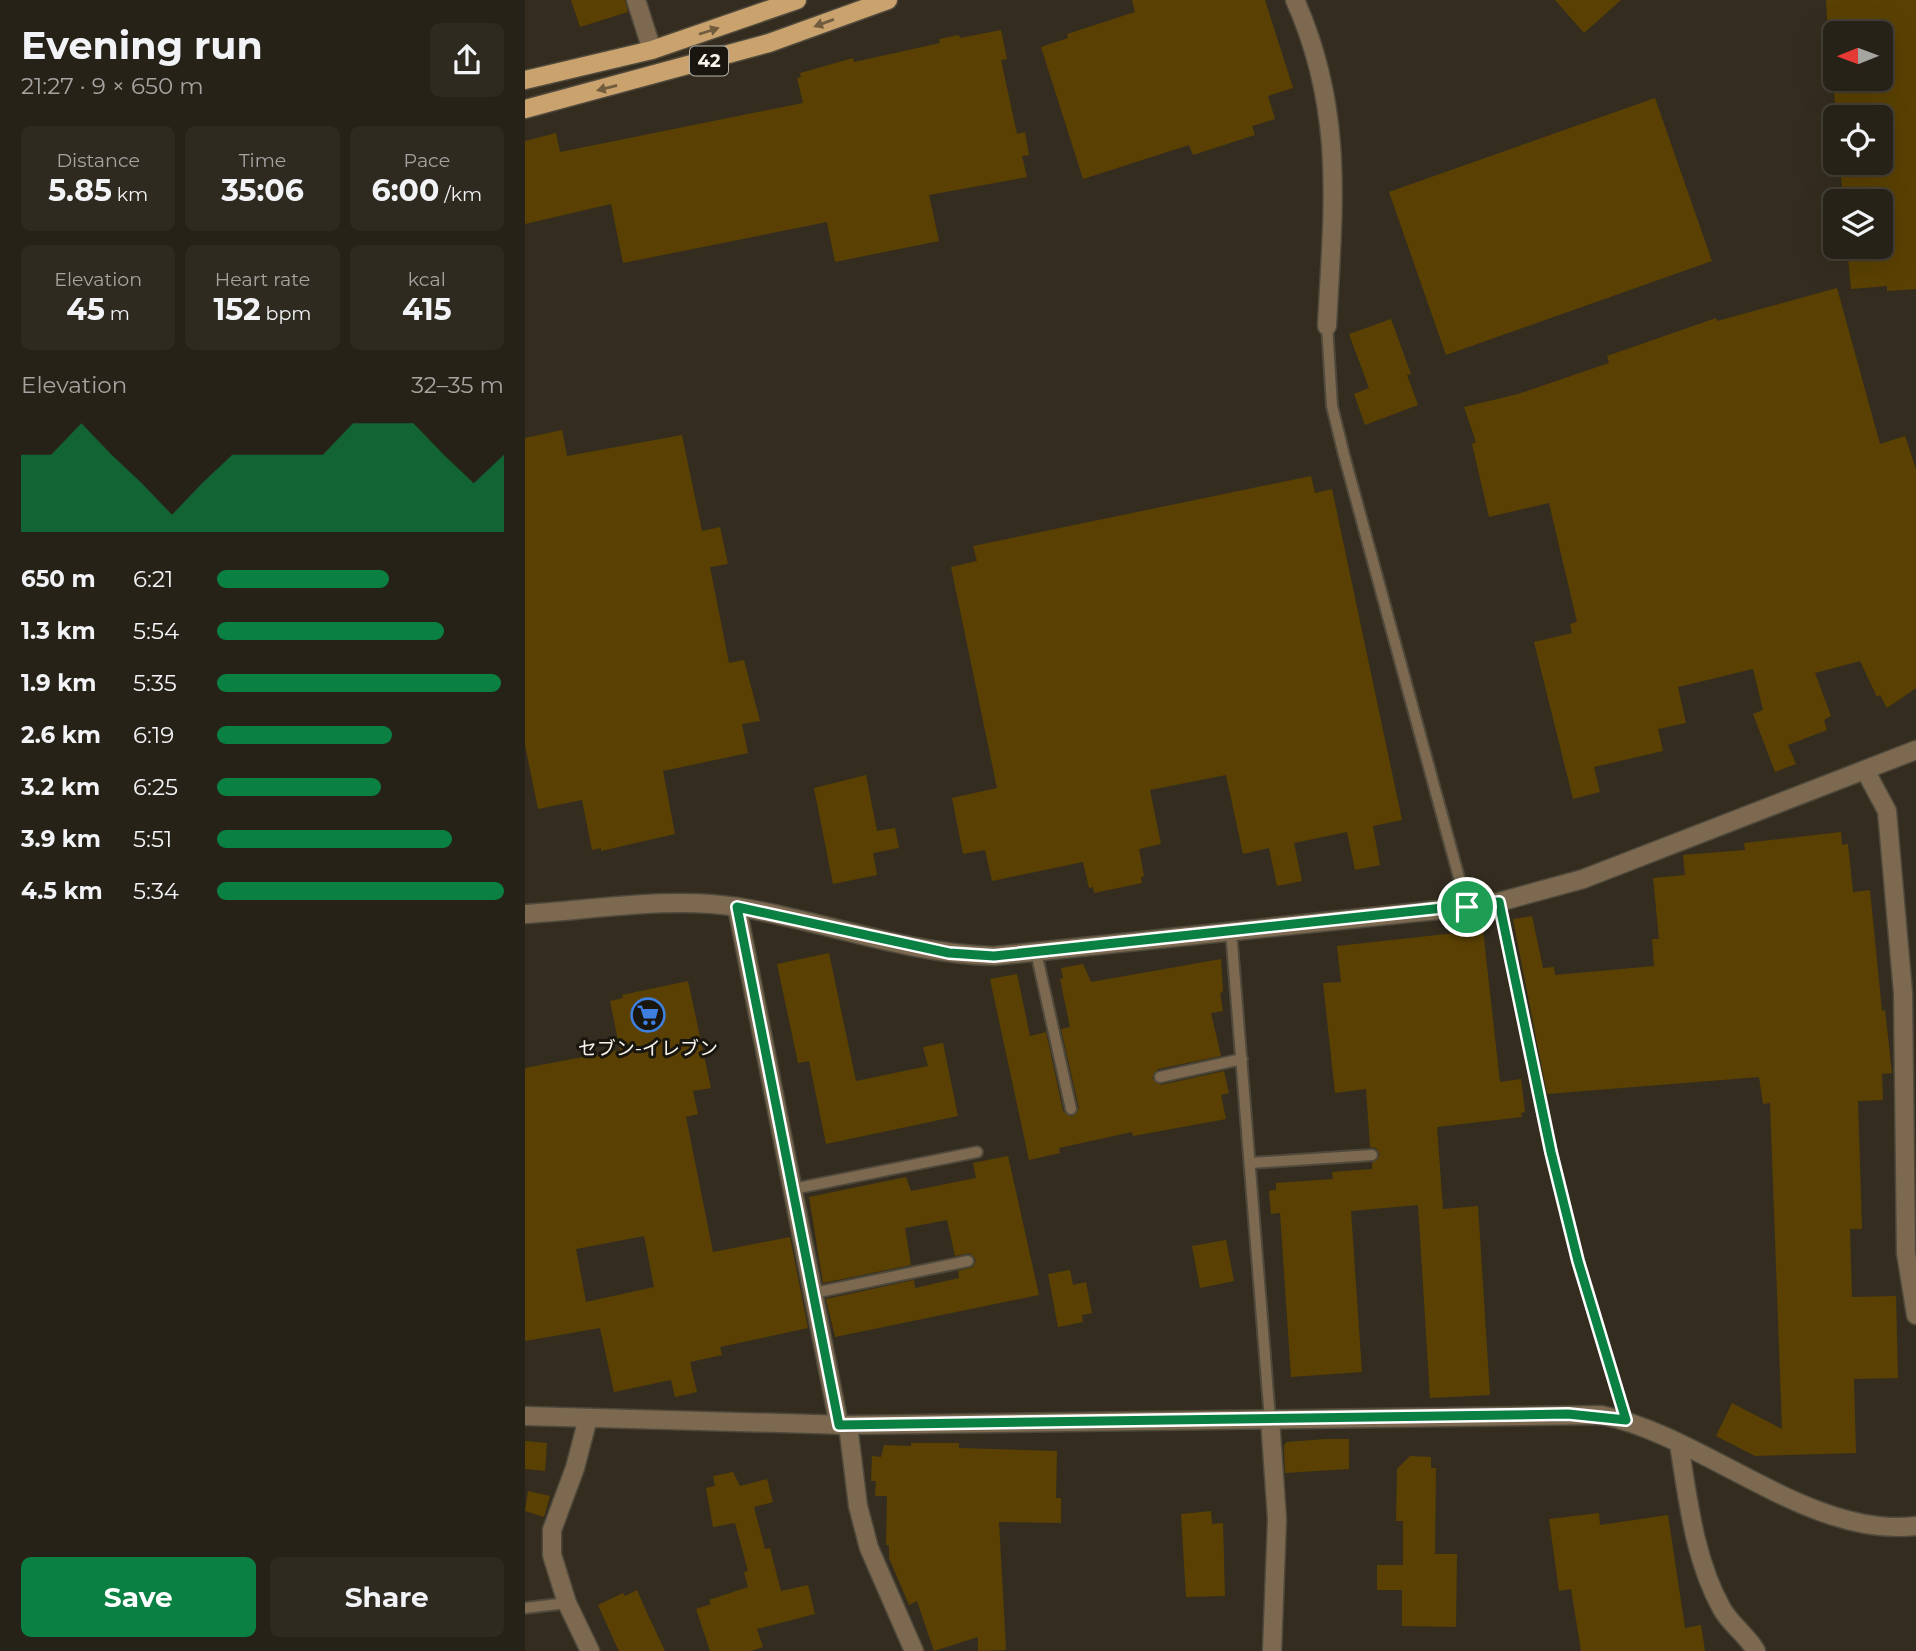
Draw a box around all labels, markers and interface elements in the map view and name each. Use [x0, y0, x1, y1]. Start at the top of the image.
one-way arrow [814, 18, 835, 29]
north arrow [1823, 21, 1893, 91]
map controls [1823, 21, 1893, 259]
text: Evening run [21, 22, 263, 69]
button: share [430, 23, 504, 97]
one-way arrow [699, 25, 720, 36]
road number: 42 [690, 46, 728, 76]
text: 21:27 · 9 × 650 m [21, 72, 204, 100]
one-way arrow [596, 84, 617, 94]
button: locate [1823, 105, 1893, 175]
text: Distance [56, 149, 140, 172]
text: Time [239, 149, 286, 172]
text: Pace [404, 149, 450, 172]
text: 5.85 [48, 172, 112, 209]
text: 35:06 [221, 172, 304, 209]
text: 6:00 [372, 172, 439, 209]
text: km [112, 183, 148, 206]
text: /km [439, 183, 482, 206]
button: layers [1823, 189, 1893, 259]
text: Elevation [54, 268, 142, 291]
text: Heart rate [215, 268, 310, 291]
text: kcal [408, 268, 446, 291]
text: 45 [66, 291, 105, 328]
text: 152 [213, 291, 261, 328]
text: 415 [402, 291, 452, 328]
text: m [105, 302, 130, 325]
text: bpm [261, 302, 312, 325]
text: Elevation [21, 371, 127, 399]
text: 32–35 m [411, 371, 504, 399]
text: 650 m [21, 565, 96, 593]
text: 6:21 [133, 565, 173, 593]
text: 1.3 km [21, 617, 96, 645]
text: 5:54 [133, 617, 179, 645]
text: 1.9 km [21, 669, 96, 697]
text: 5:35 [133, 669, 177, 697]
text: 2.6 km [21, 721, 101, 749]
text: 6:19 [133, 721, 174, 749]
text: 3.2 km [21, 773, 100, 801]
text: 6:25 [133, 773, 178, 801]
text: 3.9 km [21, 825, 101, 853]
text: 5:51 [133, 825, 172, 853]
text: 4.5 km [21, 877, 103, 905]
text: 5:34 [133, 877, 179, 905]
pin [1437, 877, 1497, 937]
icon: arrive [1448, 888, 1486, 926]
supermarket icon: セブン-イレブン [629, 996, 667, 1034]
place label: セブン-イレブン [578, 1037, 718, 1060]
button: Save [21, 1557, 256, 1637]
button: Share [270, 1557, 504, 1637]

